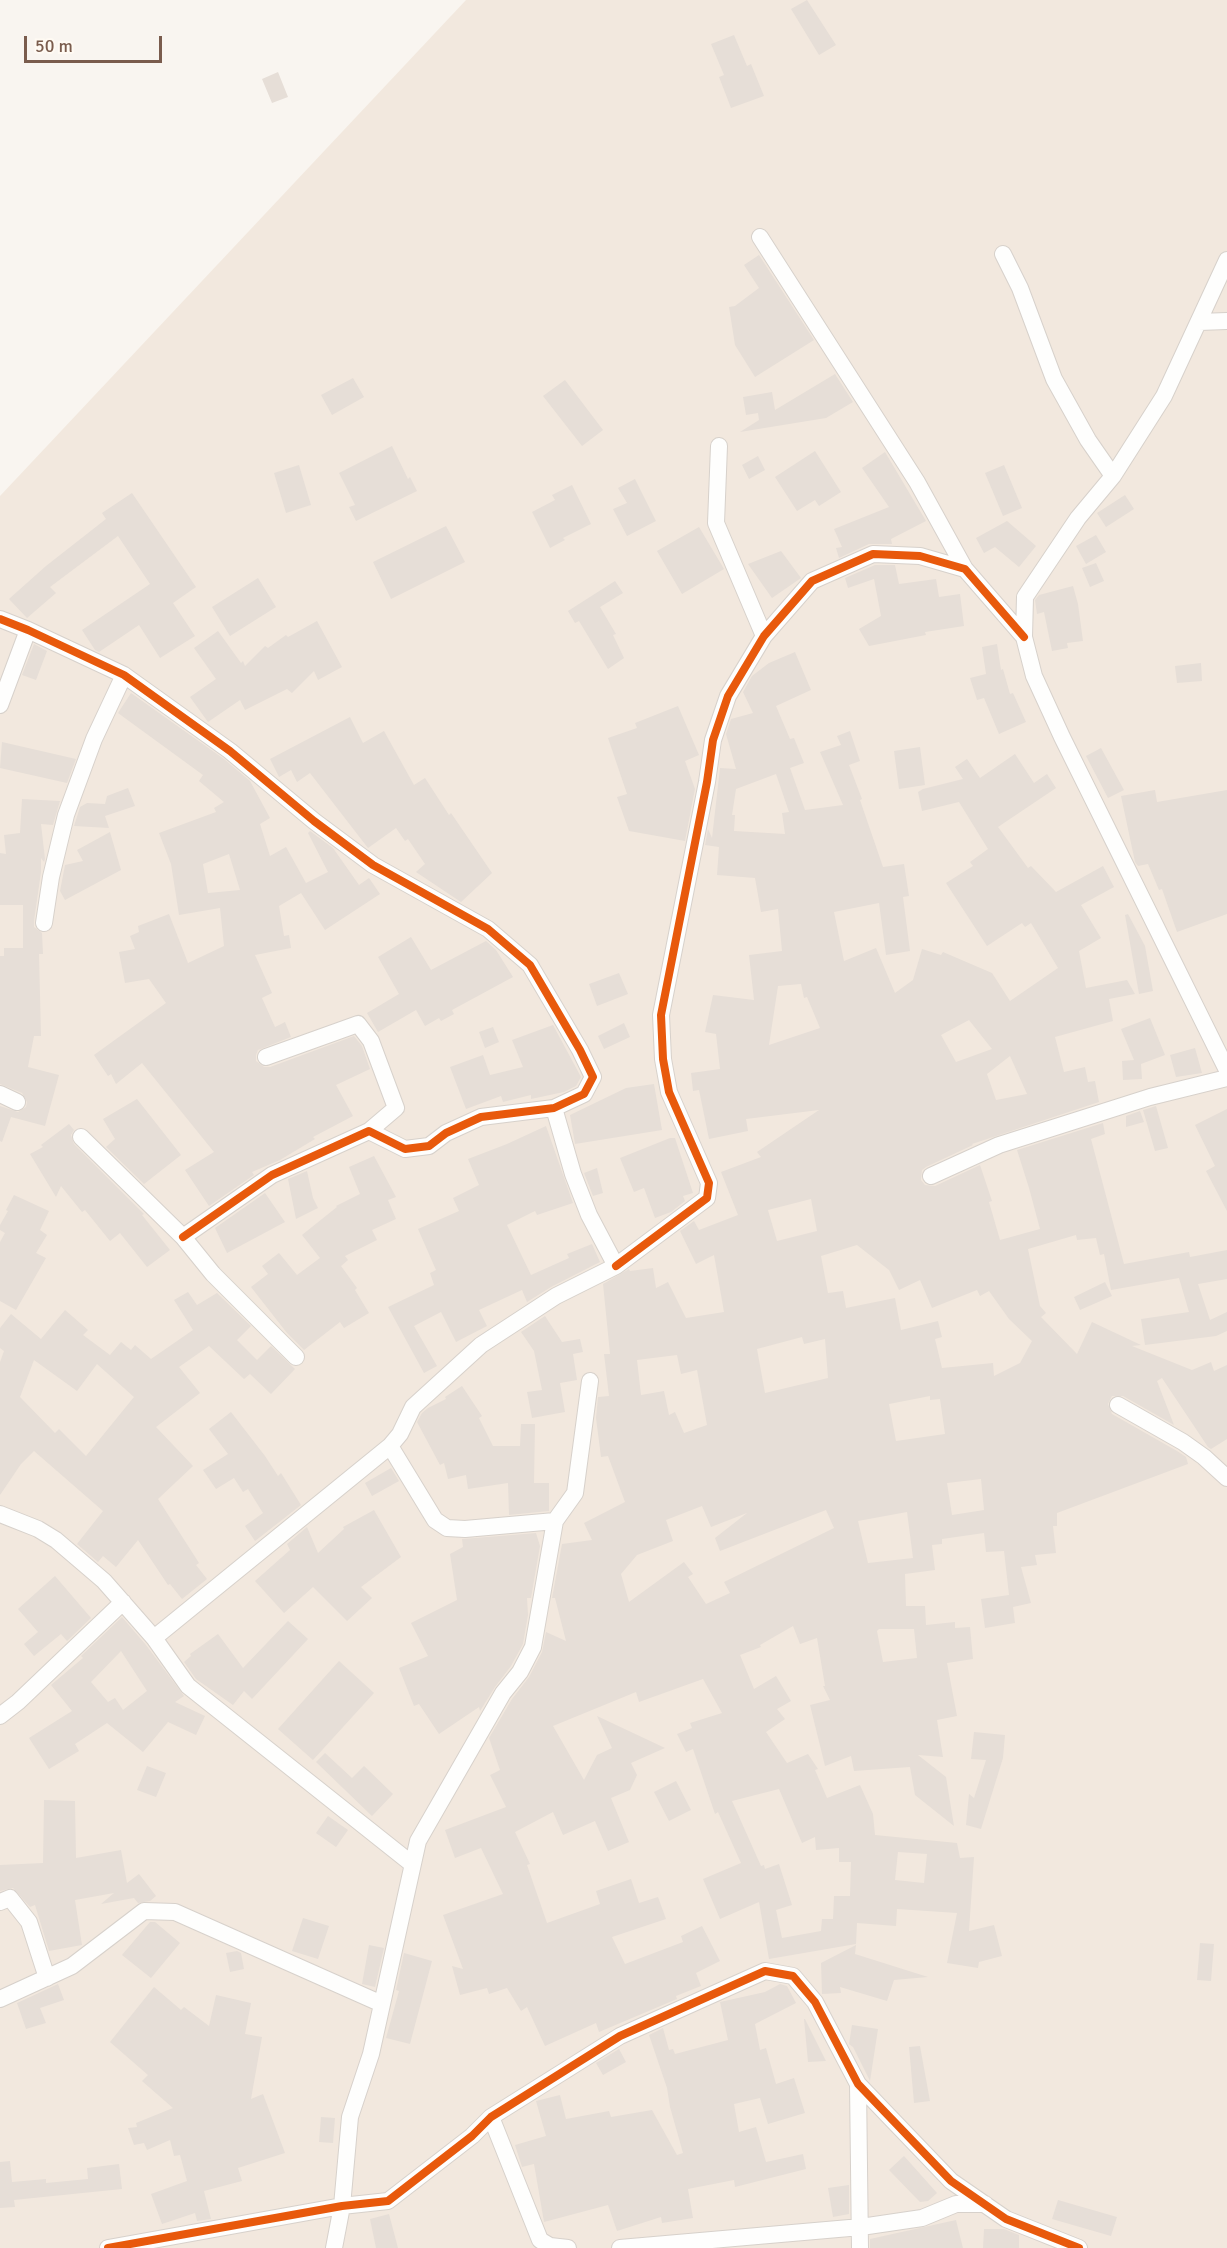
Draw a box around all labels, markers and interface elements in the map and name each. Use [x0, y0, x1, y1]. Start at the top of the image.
scale bar [27, 24, 165, 62]
text: 50 m [35, 35, 73, 57]

